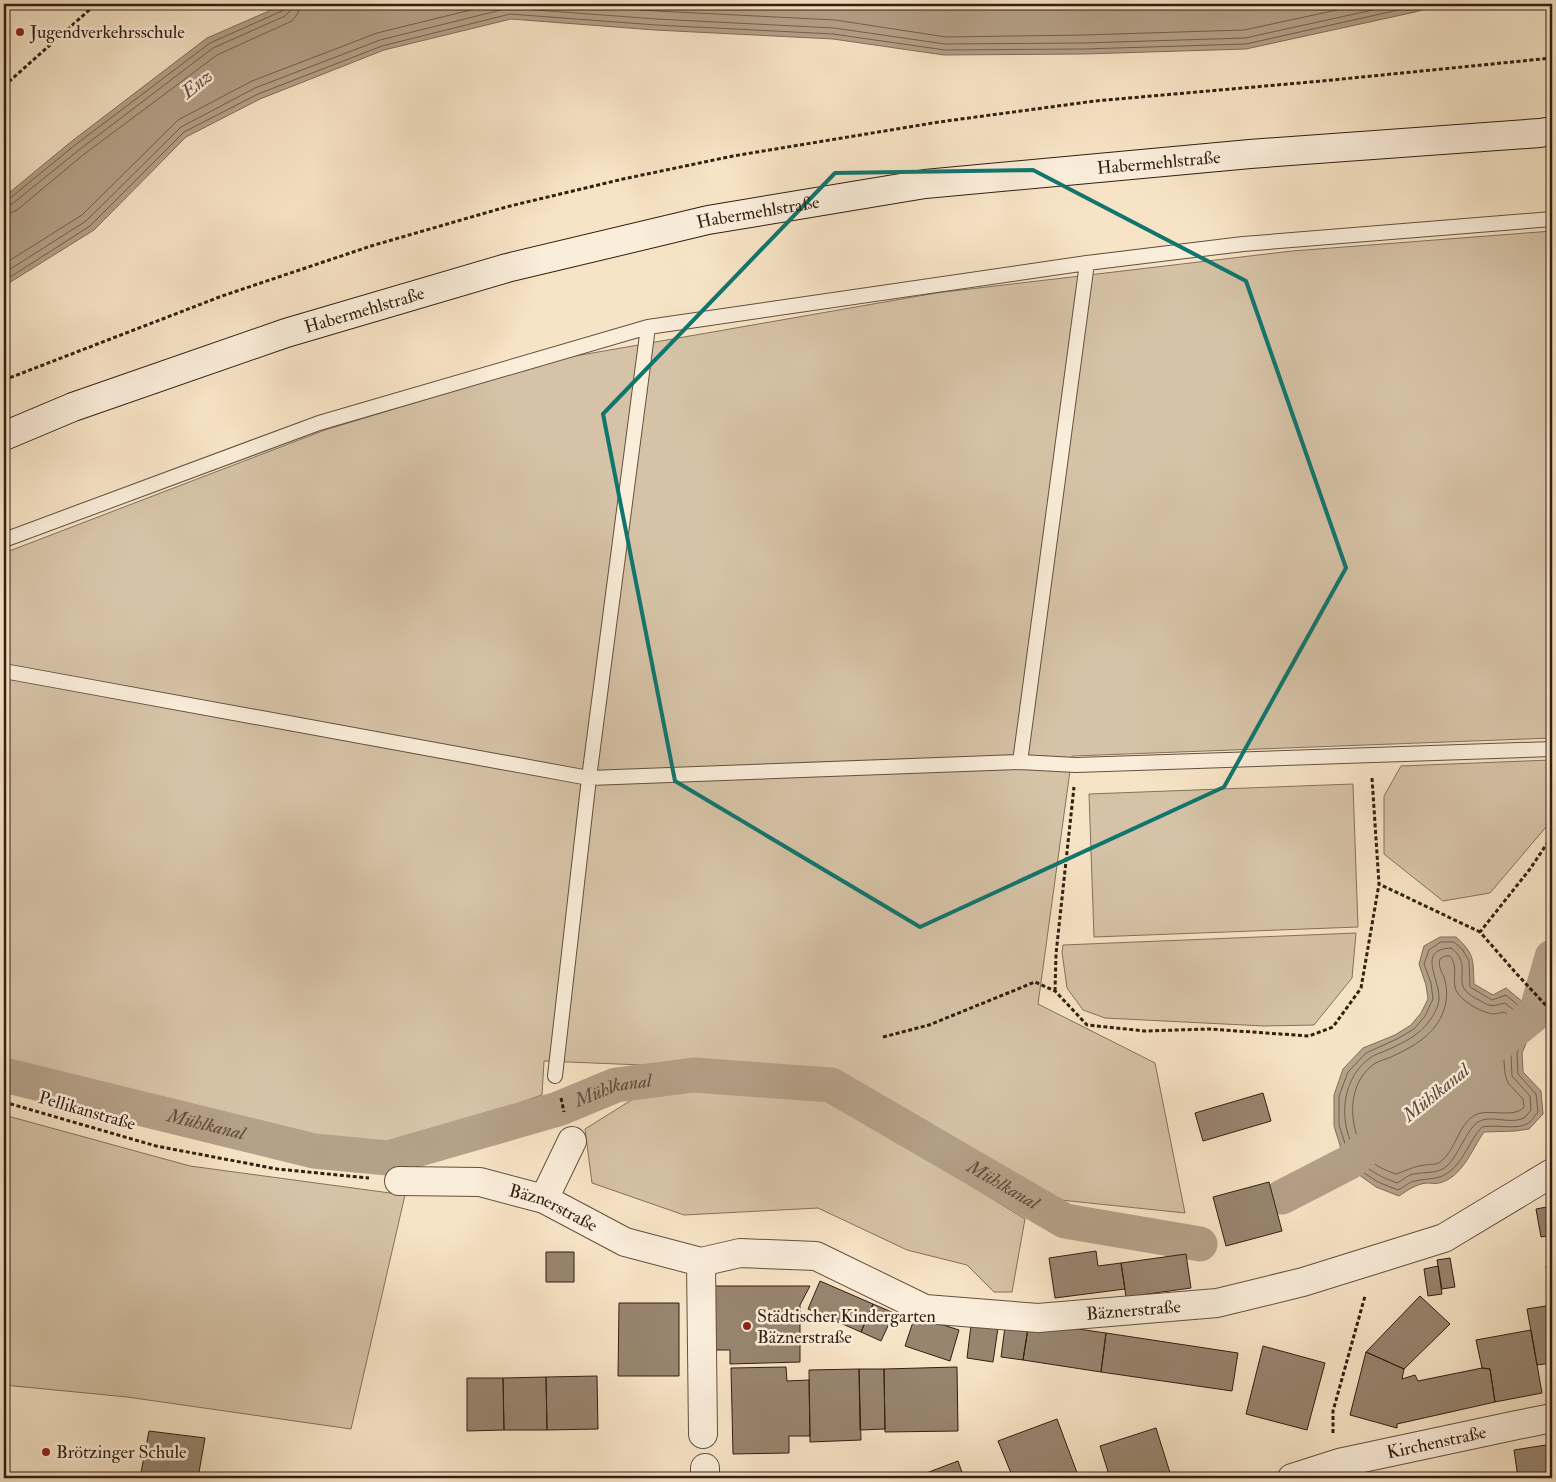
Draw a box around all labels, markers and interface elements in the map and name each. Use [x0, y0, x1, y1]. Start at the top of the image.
place label: Jugendverkehrsschule [29, 21, 185, 44]
marker: Jugendverkehrsschule [14, 26, 26, 38]
water label: Enz [175, 64, 218, 105]
street label: Habermehlstraße [1096, 145, 1222, 180]
street label: Habermehlstraße [694, 190, 822, 234]
street label: Habermehlstraße [302, 281, 428, 339]
water label: Mühlkanal [1397, 1058, 1475, 1128]
water label: Mühlkanal [570, 1068, 654, 1113]
street label: Pellikanstraße [36, 1086, 139, 1136]
water label: Mühlkanal [164, 1103, 249, 1146]
water label: Mühlkanal [962, 1154, 1044, 1216]
street label: Bäznerstraße [507, 1179, 602, 1237]
street label: Bäznerstraße [1085, 1295, 1182, 1325]
place label: Städtischer Kindergarten Bäznerstraße [757, 1305, 936, 1349]
marker: Städtischer Kindergarten Bäznerstraße [741, 1320, 753, 1332]
street label: Kirchenstraße [1385, 1420, 1489, 1464]
place label: Brötzinger Schule [56, 1441, 187, 1464]
marker: Brötzinger Schule [40, 1446, 52, 1458]

